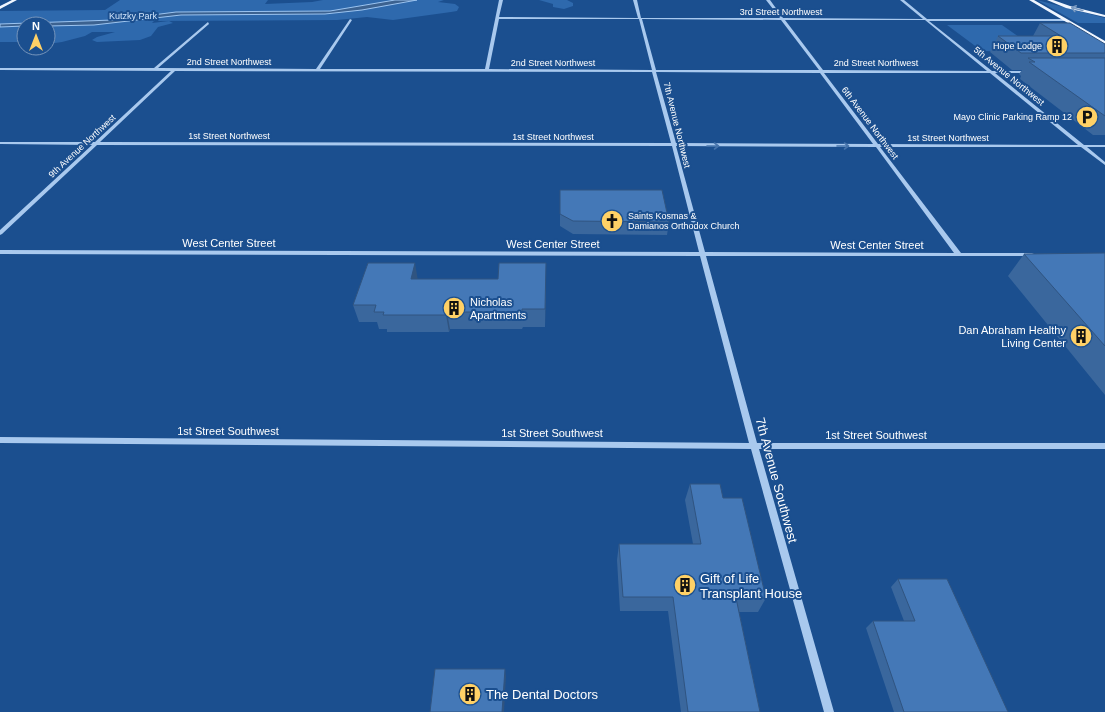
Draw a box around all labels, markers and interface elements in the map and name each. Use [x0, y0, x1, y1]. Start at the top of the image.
one-way arrow [1071, 5, 1084, 12]
street label: 3rd Street Northwest [740, 7, 823, 17]
park label: Kutzky Park [109, 11, 158, 21]
north arrow [16, 16, 56, 56]
text: N [32, 20, 40, 32]
building icon: Hope Lodge [1044, 33, 1070, 59]
place label: Hope Lodge [993, 41, 1042, 51]
street label: 5th Avenue Northwest [972, 44, 1047, 108]
street label: 2nd Street Northwest [187, 57, 272, 67]
street label: 2nd Street Northwest [511, 58, 596, 68]
street label: 2nd Street Northwest [834, 58, 919, 68]
street label: 7th Avenue Northwest [662, 81, 693, 169]
street label: 6th Avenue Northwest [840, 85, 901, 162]
parking icon: Mayo Clinic Parking Ramp 12 [1074, 104, 1100, 130]
street label: 9th Avenue Northwest [46, 112, 118, 180]
place label: Mayo Clinic Parking Ramp 12 [953, 112, 1072, 122]
street label: 1st Street Northwest [188, 131, 270, 141]
street label: 1st Street Northwest [512, 132, 594, 142]
street label: 1st Street Northwest [907, 133, 989, 143]
one-way arrow [706, 142, 719, 150]
one-way arrow [836, 142, 849, 150]
church icon: Saints Kosmas & Damianos Orthodox Church [599, 208, 625, 234]
place label: Saints Kosmas & Damianos Orthodox Church [628, 211, 740, 231]
street label: West Center Street [182, 237, 276, 249]
street label: West Center Street [506, 238, 600, 250]
street label: West Center Street [830, 239, 924, 251]
building icon: Nicholas Apartments [441, 295, 467, 321]
place label: Nicholas Apartments [470, 296, 527, 321]
building icon: Dan Abraham Healthy Living Center [1068, 323, 1094, 349]
place label: Dan Abraham Healthy Living Center [958, 324, 1066, 349]
street label: 7th Avenue Southwest [753, 416, 801, 545]
street label: 1st Street Southwest [177, 425, 279, 437]
street label: 1st Street Southwest [501, 427, 603, 439]
street label: 1st Street Southwest [825, 429, 927, 441]
place label: Gift of Life Transplant House [700, 571, 802, 601]
building icon: Gift of Life Transplant House [672, 572, 698, 598]
building icon: The Dental Doctors [457, 681, 483, 707]
place label: The Dental Doctors [486, 687, 598, 702]

